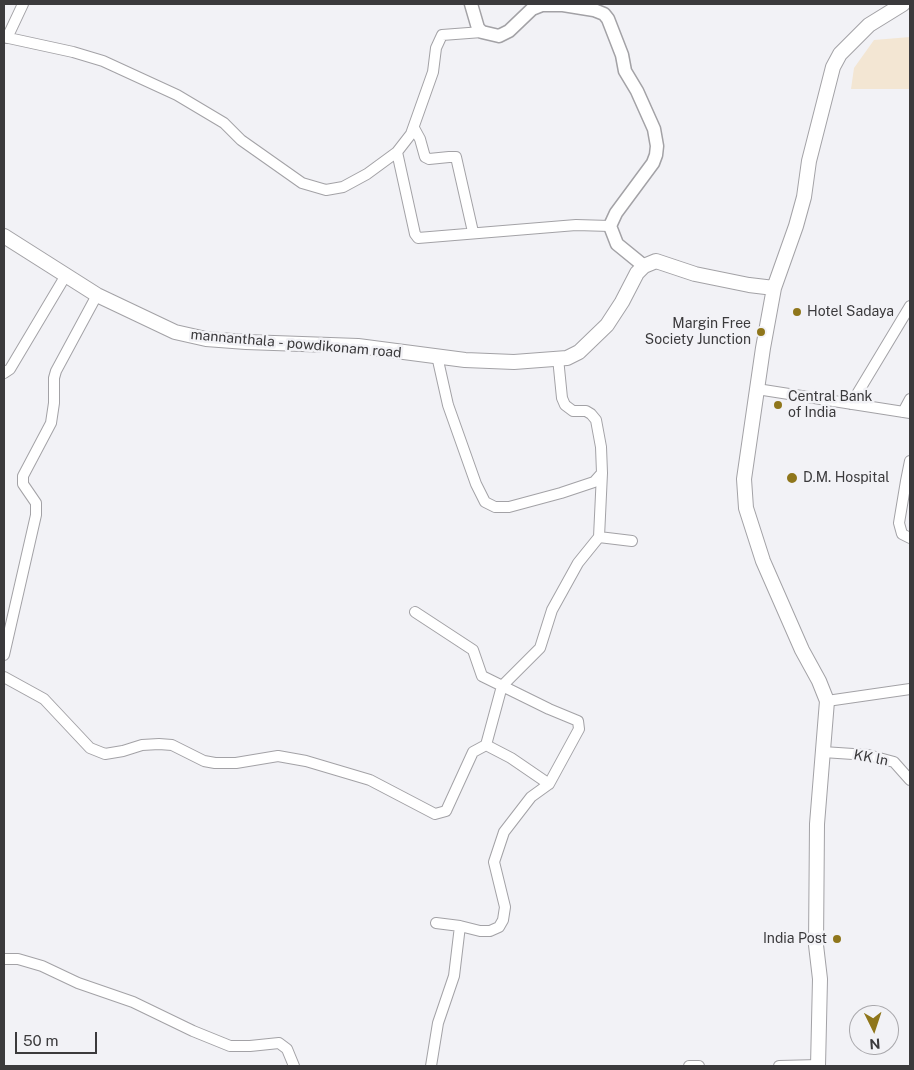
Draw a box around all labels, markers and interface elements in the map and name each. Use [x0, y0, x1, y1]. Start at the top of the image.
place label: Hotel Sadaya [807, 304, 894, 320]
marker: Hotel Sadaya [791, 306, 803, 318]
place label: Margin Free Society Junction [645, 316, 751, 348]
street label: mannanthala - powdikonam road [190, 326, 402, 362]
marker: Margin Free Society Junction [755, 326, 767, 338]
place label: Central Bank of India [788, 389, 872, 422]
marker: Central Bank of India [772, 399, 784, 411]
place label: D.M. Hospital [803, 470, 889, 486]
marker: D.M. Hospital [785, 471, 799, 485]
street label: KK ln [852, 746, 890, 770]
place label: India Post [763, 931, 827, 947]
marker: India Post [831, 933, 843, 945]
north arrow [849, 1005, 899, 1055]
scale bar [18, 1022, 100, 1054]
text: 50 m [23, 1032, 58, 1049]
text: N [869, 1036, 881, 1052]

